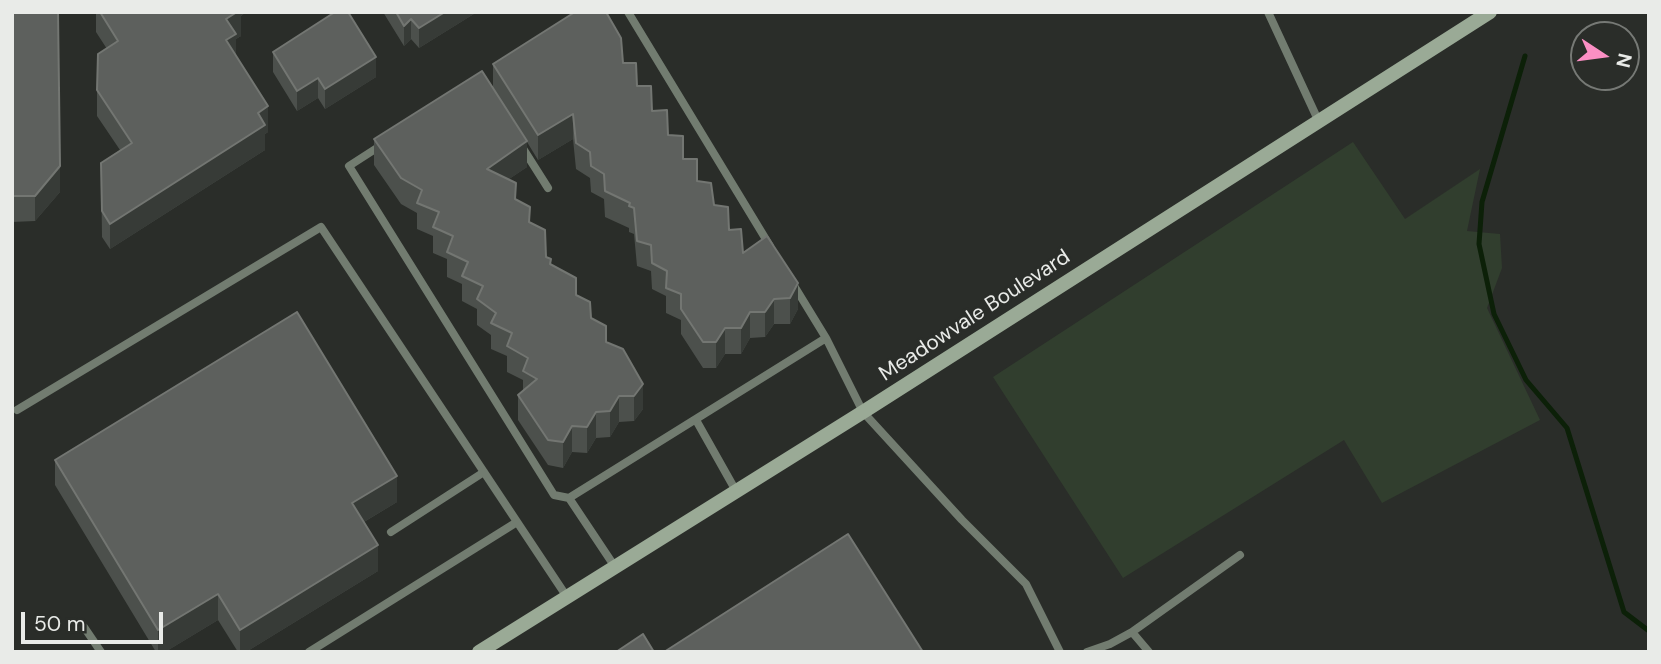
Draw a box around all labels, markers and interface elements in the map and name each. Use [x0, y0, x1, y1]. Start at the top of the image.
north arrow [1570, 21, 1640, 91]
text: N [1610, 51, 1638, 70]
street label: Meadowvale Boulevard [875, 245, 1075, 387]
scale bar [24, 598, 166, 642]
text: 50 m [34, 610, 85, 638]

